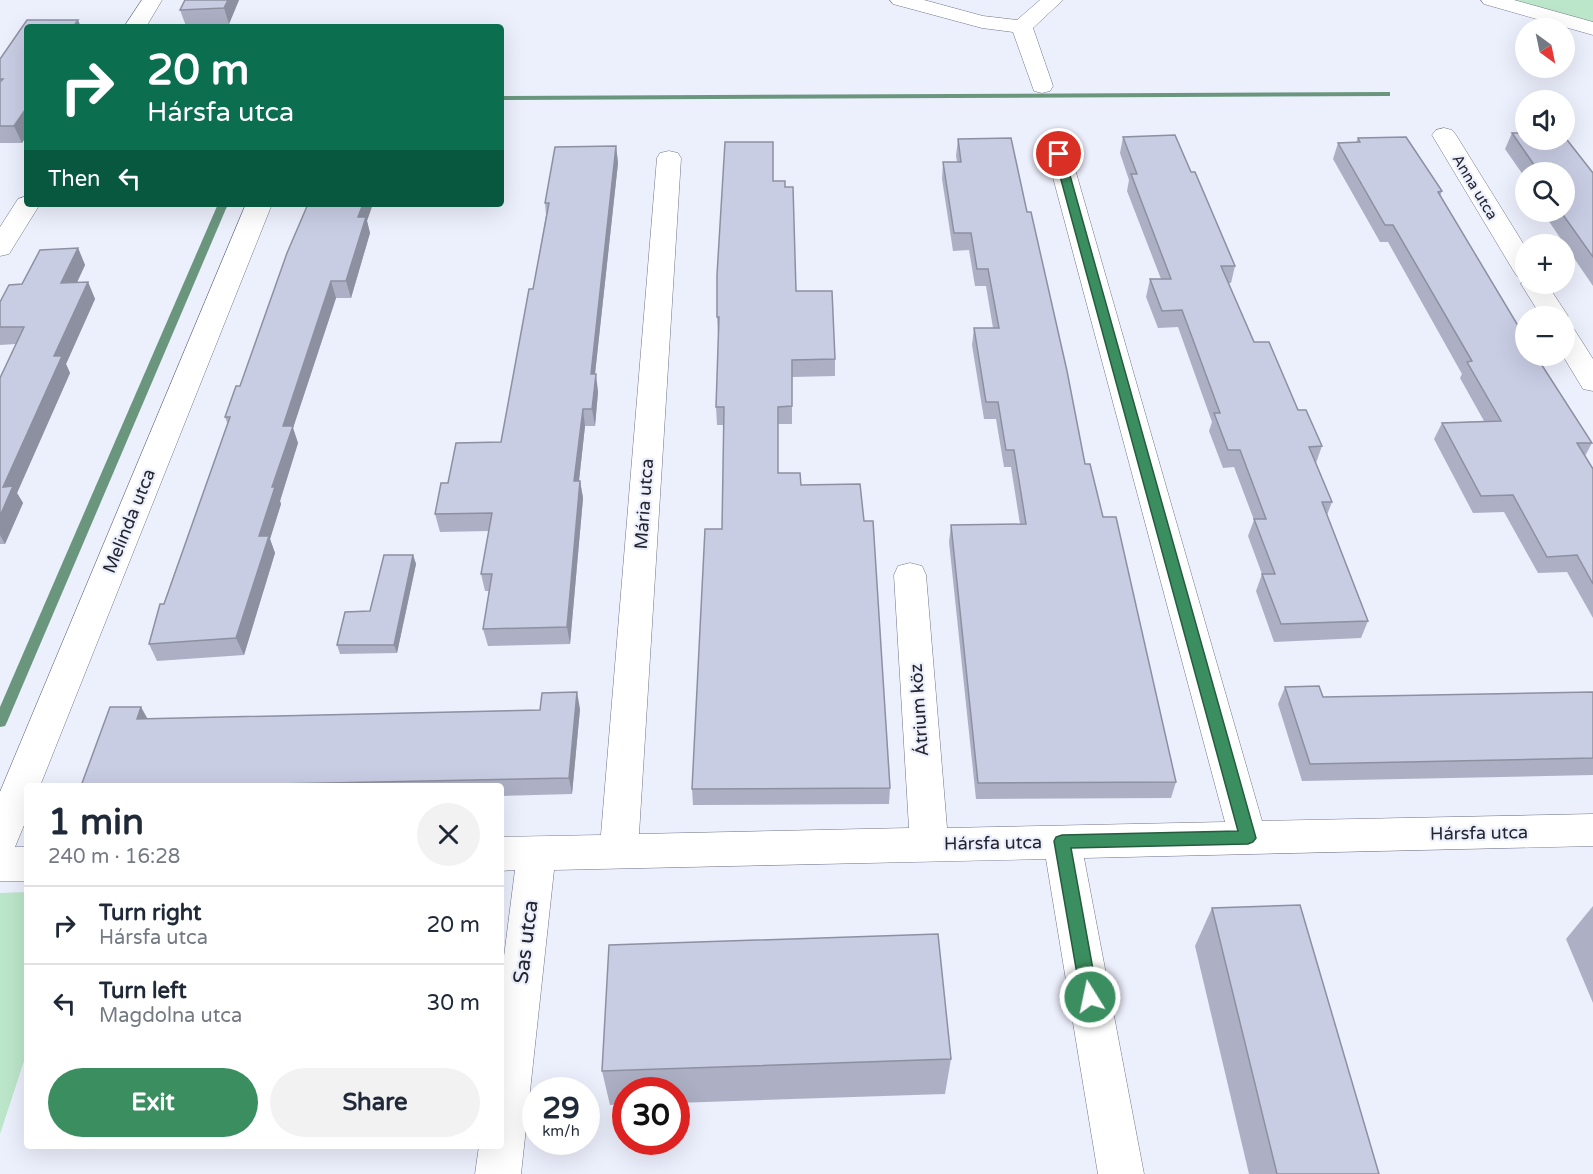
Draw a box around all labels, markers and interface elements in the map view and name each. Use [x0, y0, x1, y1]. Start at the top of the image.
north arrow [1515, 18, 1575, 78]
map controls [1515, 18, 1575, 366]
text: 20 m [147, 45, 249, 96]
icon: right [48, 48, 126, 126]
button: sound [1515, 90, 1575, 150]
text: Hársfa utca [147, 96, 294, 129]
pin [1033, 128, 1084, 179]
icon: arrive [1042, 137, 1075, 170]
street label: Anna utca [1449, 151, 1501, 223]
icon: left [113, 162, 146, 195]
button: search [1515, 162, 1575, 222]
text: Then [48, 166, 101, 192]
button: + [1515, 234, 1575, 294]
button: − [1515, 306, 1575, 366]
street label: Mária utca [630, 458, 658, 550]
street label: Melinda utca [98, 466, 160, 576]
street label: Átrium köz [905, 663, 933, 757]
text: 1 min [48, 801, 144, 844]
button: close [417, 803, 480, 866]
street label: Hársfa utca [1430, 821, 1528, 845]
street label: Hársfa utca [944, 831, 1042, 855]
text: 240 m · 16:28 [48, 845, 180, 869]
street label: Sas utca [508, 899, 544, 985]
text: Turn right [99, 900, 201, 926]
icon: right [48, 909, 81, 942]
text: 20 m [426, 912, 480, 938]
text: Hársfa utca [99, 926, 208, 950]
position arrow [1058, 965, 1122, 1029]
text: Turn left [99, 978, 187, 1004]
icon: left [48, 987, 81, 1020]
text: 30 m [426, 990, 480, 1016]
text: Magdolna utca [99, 1004, 242, 1028]
button: Exit [48, 1068, 258, 1137]
button: Share [270, 1068, 480, 1137]
speed limit sign: 30 [612, 1077, 690, 1155]
text: 29 [542, 1090, 580, 1127]
text: km/h [542, 1122, 580, 1140]

